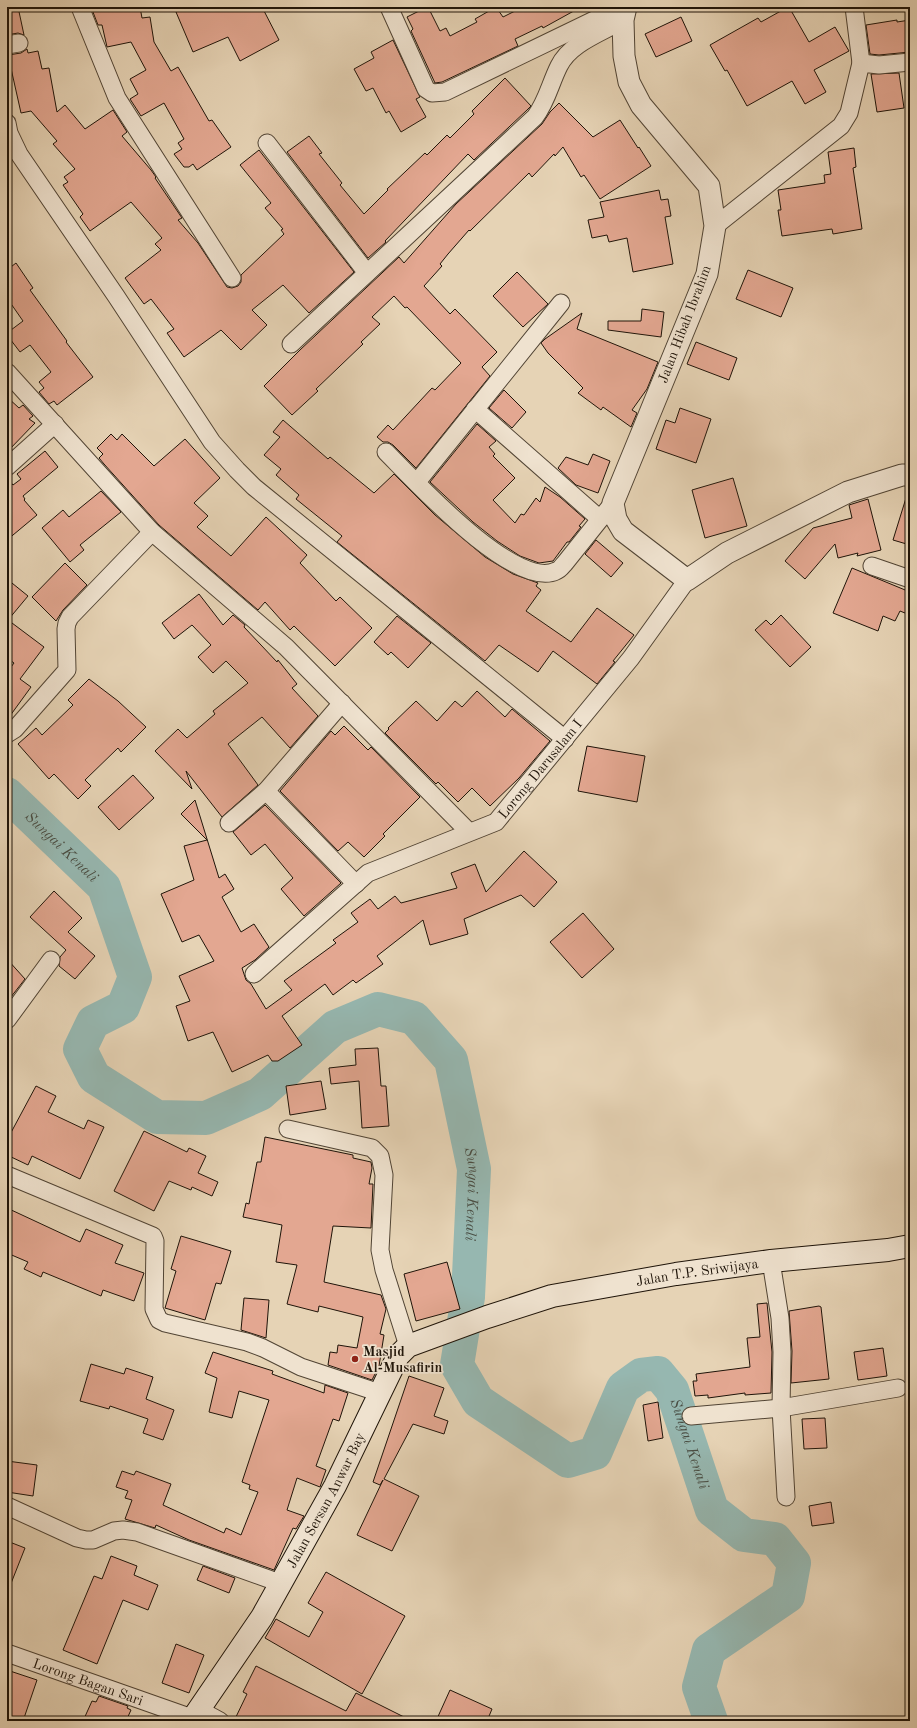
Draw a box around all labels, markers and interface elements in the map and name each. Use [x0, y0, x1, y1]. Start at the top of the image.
street label: Jalan Hibah Ibrahim [656, 264, 714, 385]
street label: Lorong Darusalam I [496, 717, 585, 822]
water label: Sungai Kenali [22, 810, 100, 886]
water label: Sungai Kenali [461, 1146, 481, 1241]
street label: Jalan T.P. Sriwijaya [635, 1257, 759, 1289]
place label: Masjid Al-Musafirin [363, 1345, 442, 1375]
marker: Masjid Al-Musafirin [350, 1354, 360, 1364]
water label: Sungai Kenali [666, 1397, 711, 1492]
street label: Jalan Sersan Anwar Bay [285, 1430, 368, 1571]
street label: Lorong Bagan Sari [31, 1657, 145, 1708]

